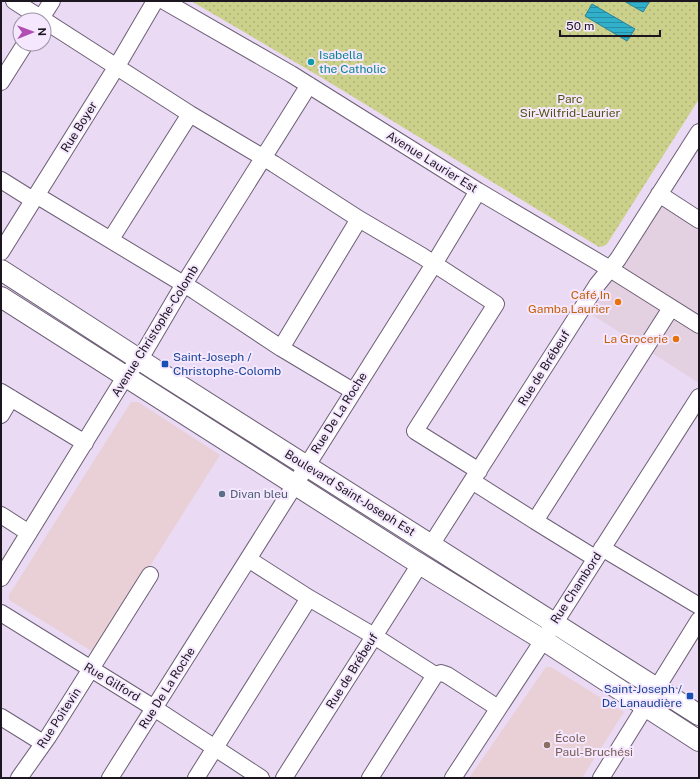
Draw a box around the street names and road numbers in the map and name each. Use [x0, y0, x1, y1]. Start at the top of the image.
street label: Rue Boyer [58, 99, 100, 155]
street label: Avenue Laurier Est [384, 128, 480, 196]
street label: Avenue Christophe-Colomb [109, 263, 201, 399]
street label: Rue de Brébeuf [515, 327, 573, 408]
street label: Rue De La Roche [308, 369, 370, 456]
street label: Boulevard Saint-Joseph Est [282, 447, 418, 539]
street label: Rue Chambord [548, 550, 604, 626]
street label: Rue de Brébeuf [323, 630, 381, 711]
street label: Rue De La Roche [136, 644, 198, 731]
street label: Rue Gilford [81, 660, 143, 704]
street label: Rue Poitevin [34, 685, 84, 751]

